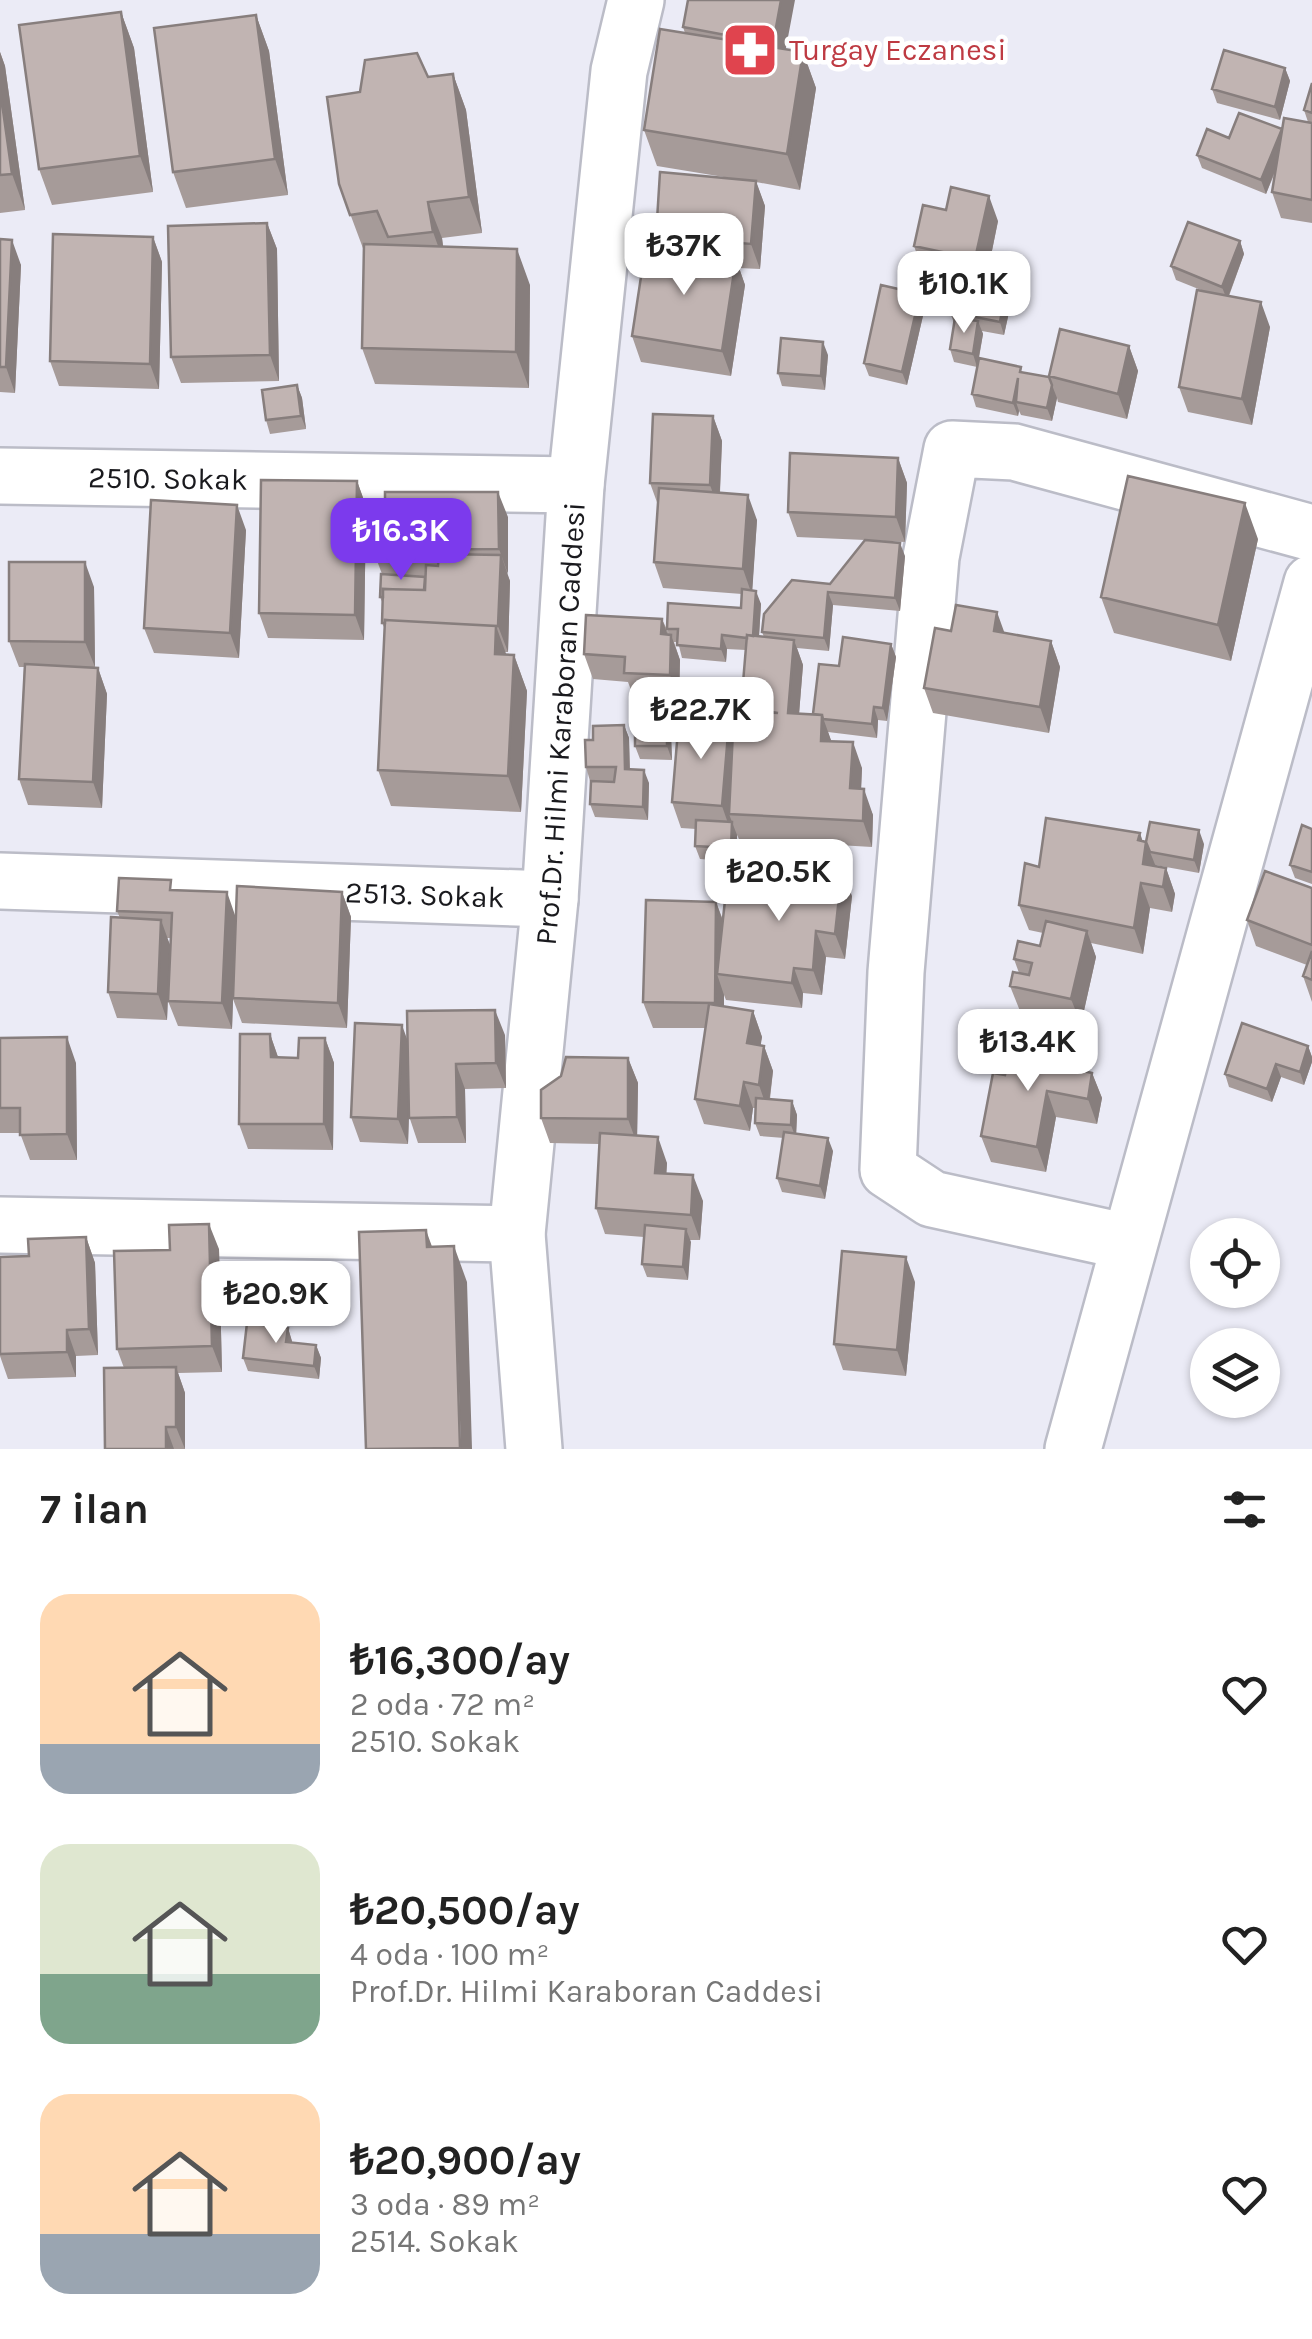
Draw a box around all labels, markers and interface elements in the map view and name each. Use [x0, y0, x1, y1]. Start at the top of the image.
pharmacy icon: Turgay Eczanesi [720, 20, 780, 80]
place label: Turgay Eczanesi [789, 32, 1006, 68]
pin: ₺37K [625, 213, 743, 298]
text: ₺37K [646, 227, 722, 264]
pin: ₺10.1K [883, 251, 1045, 336]
text: ₺10.1K [919, 265, 1009, 302]
street label: 2510. Sokak [88, 459, 248, 498]
pin: ₺16.3K [320, 498, 482, 583]
street label: Prof.Dr. Hilmi Karaboran Caddesi [528, 501, 593, 947]
text: ₺16.3K [353, 512, 449, 549]
pin: ₺22.7K [620, 677, 782, 762]
text: ₺22.7K [651, 691, 751, 728]
pin: ₺20.5K [698, 839, 860, 924]
text: ₺20.5K [727, 853, 831, 890]
street label: 2513. Sokak [345, 874, 505, 915]
pin: ₺13.4K [947, 1009, 1109, 1094]
text: ₺13.4K [980, 1023, 1076, 1060]
map controls [1190, 1218, 1280, 1418]
button: locate [1190, 1218, 1280, 1308]
pin: ₺20.9K [195, 1261, 357, 1346]
text: ₺20.9K [223, 1275, 329, 1312]
button: layers [1190, 1328, 1280, 1418]
icon: filters [1217, 1482, 1272, 1537]
text: 7 ilan [40, 1484, 149, 1534]
icon: home [120, 1634, 240, 1754]
text: ₺16,300/ay [350, 1635, 570, 1685]
icon: heart [1217, 1667, 1272, 1722]
text: 2 oda · 72 m² [350, 1686, 535, 1723]
text: 2510. Sokak [350, 1723, 520, 1760]
icon: home [120, 1884, 240, 2004]
text: ₺20,500/ay [350, 1885, 580, 1935]
icon: heart [1217, 1917, 1272, 1972]
text: 4 oda · 100 m² [350, 1936, 549, 1973]
text: Prof.Dr. Hilmi Karaboran Caddesi [350, 1973, 823, 2010]
icon: home [120, 2134, 240, 2254]
text: ₺20,900/ay [350, 2135, 581, 2185]
icon: heart [1217, 2167, 1272, 2222]
text: 3 oda · 89 m² [350, 2186, 540, 2223]
text: 2514. Sokak [350, 2223, 519, 2260]

